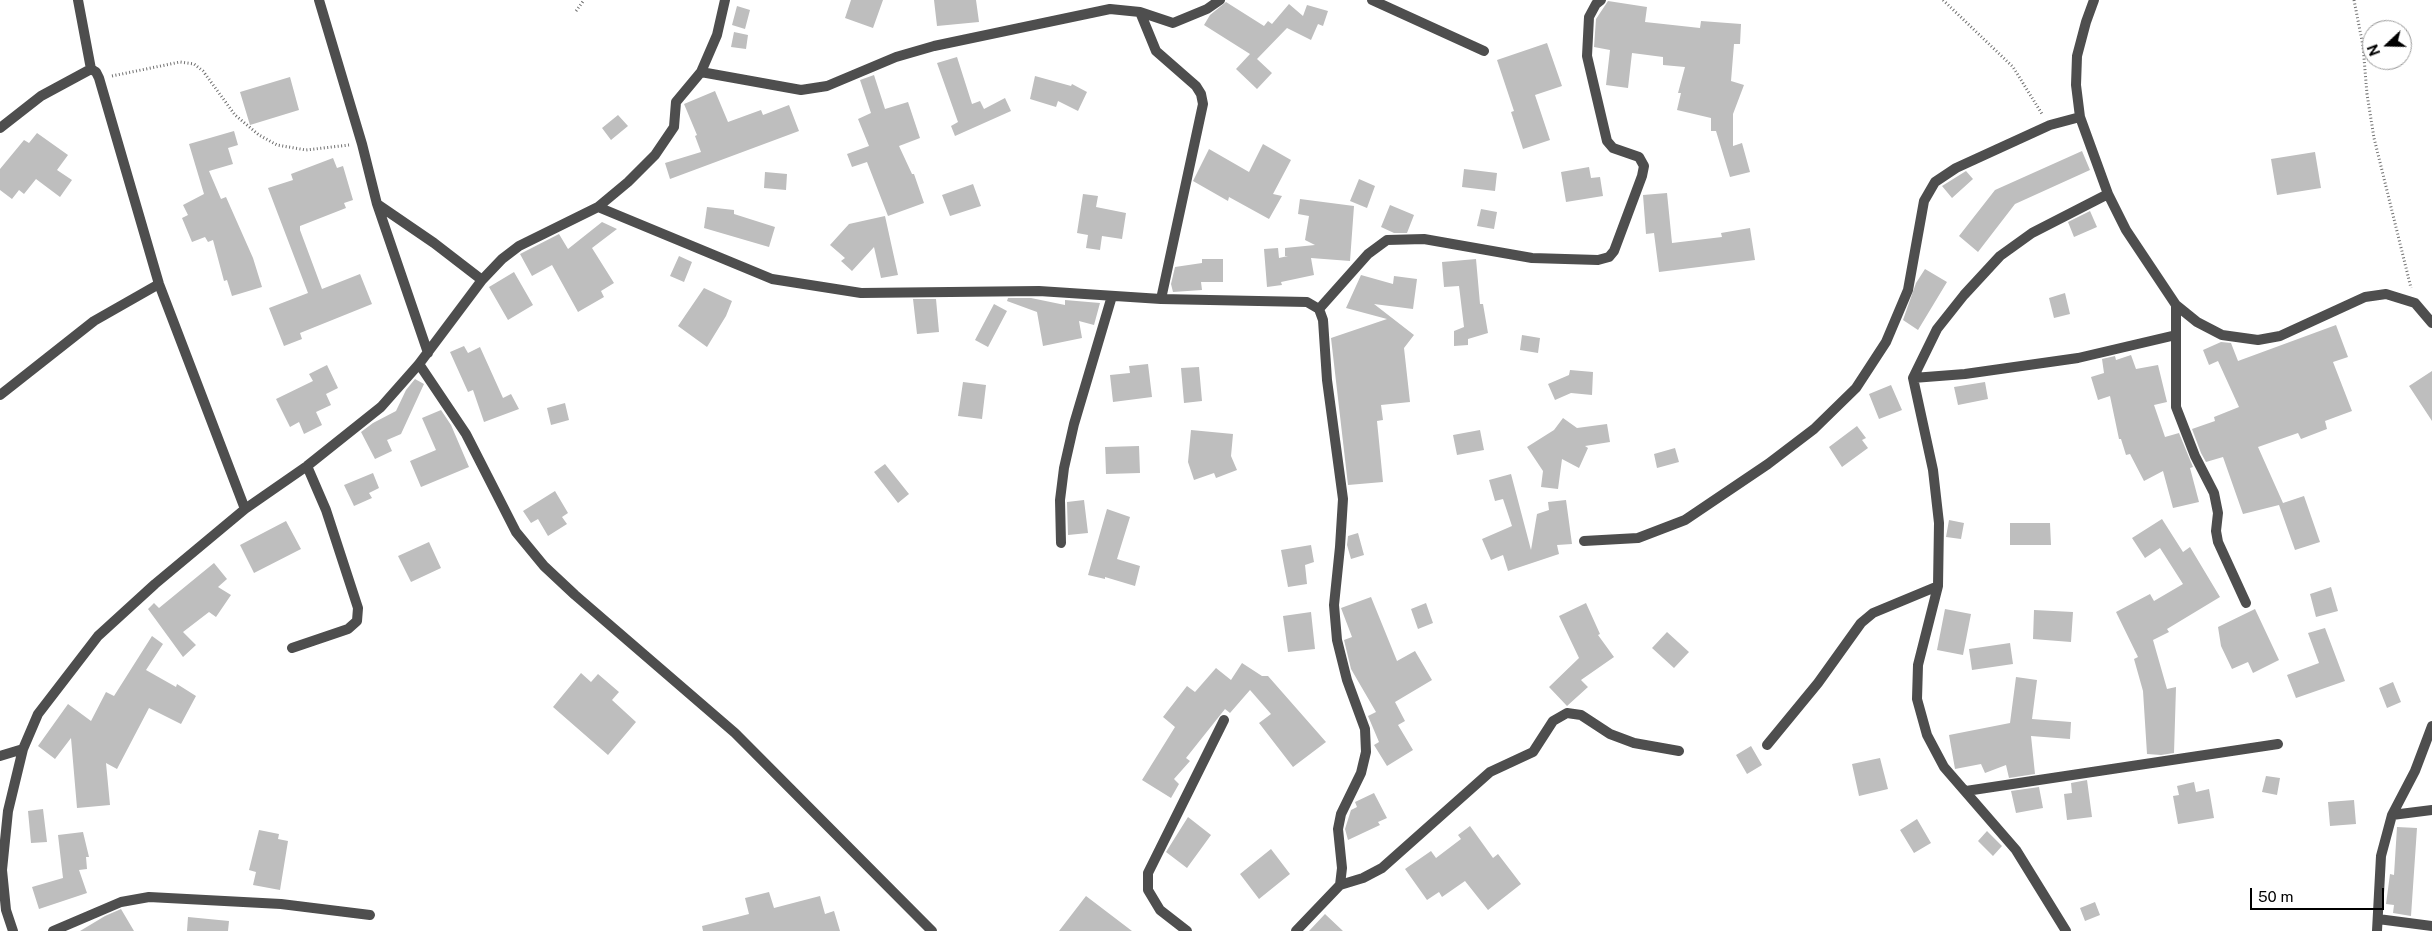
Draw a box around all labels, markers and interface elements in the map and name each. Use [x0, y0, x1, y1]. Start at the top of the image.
north arrow [2362, 20, 2412, 70]
text: N [2365, 42, 2383, 58]
scale bar [2252, 878, 2386, 910]
text: 50 m [2258, 888, 2293, 905]

